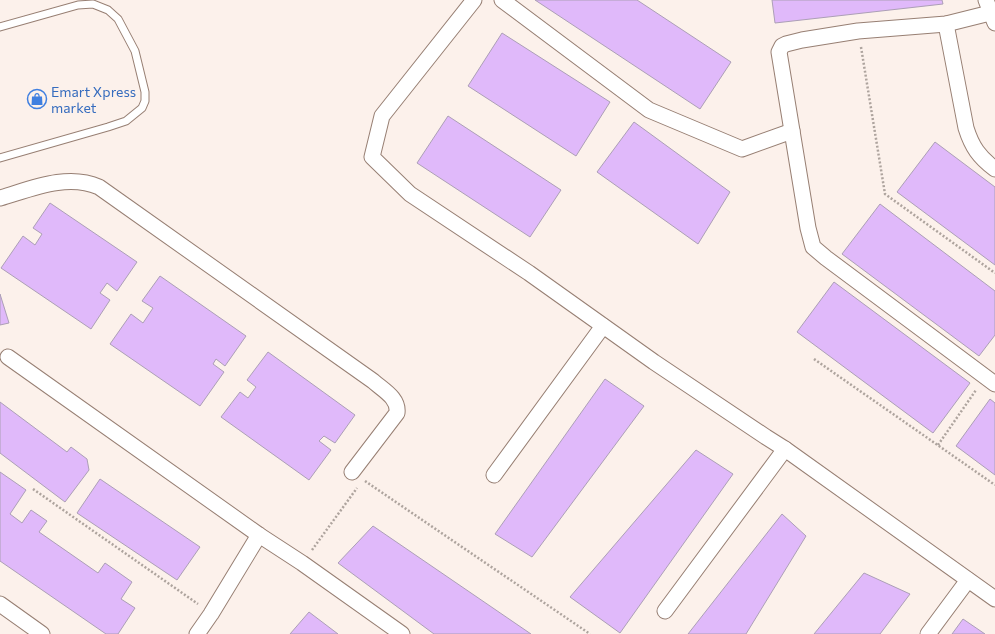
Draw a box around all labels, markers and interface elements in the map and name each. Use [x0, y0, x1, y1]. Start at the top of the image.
place label: Emart Xpress market [51, 83, 136, 116]
shop icon: Emart Xpress market [26, 88, 48, 110]

